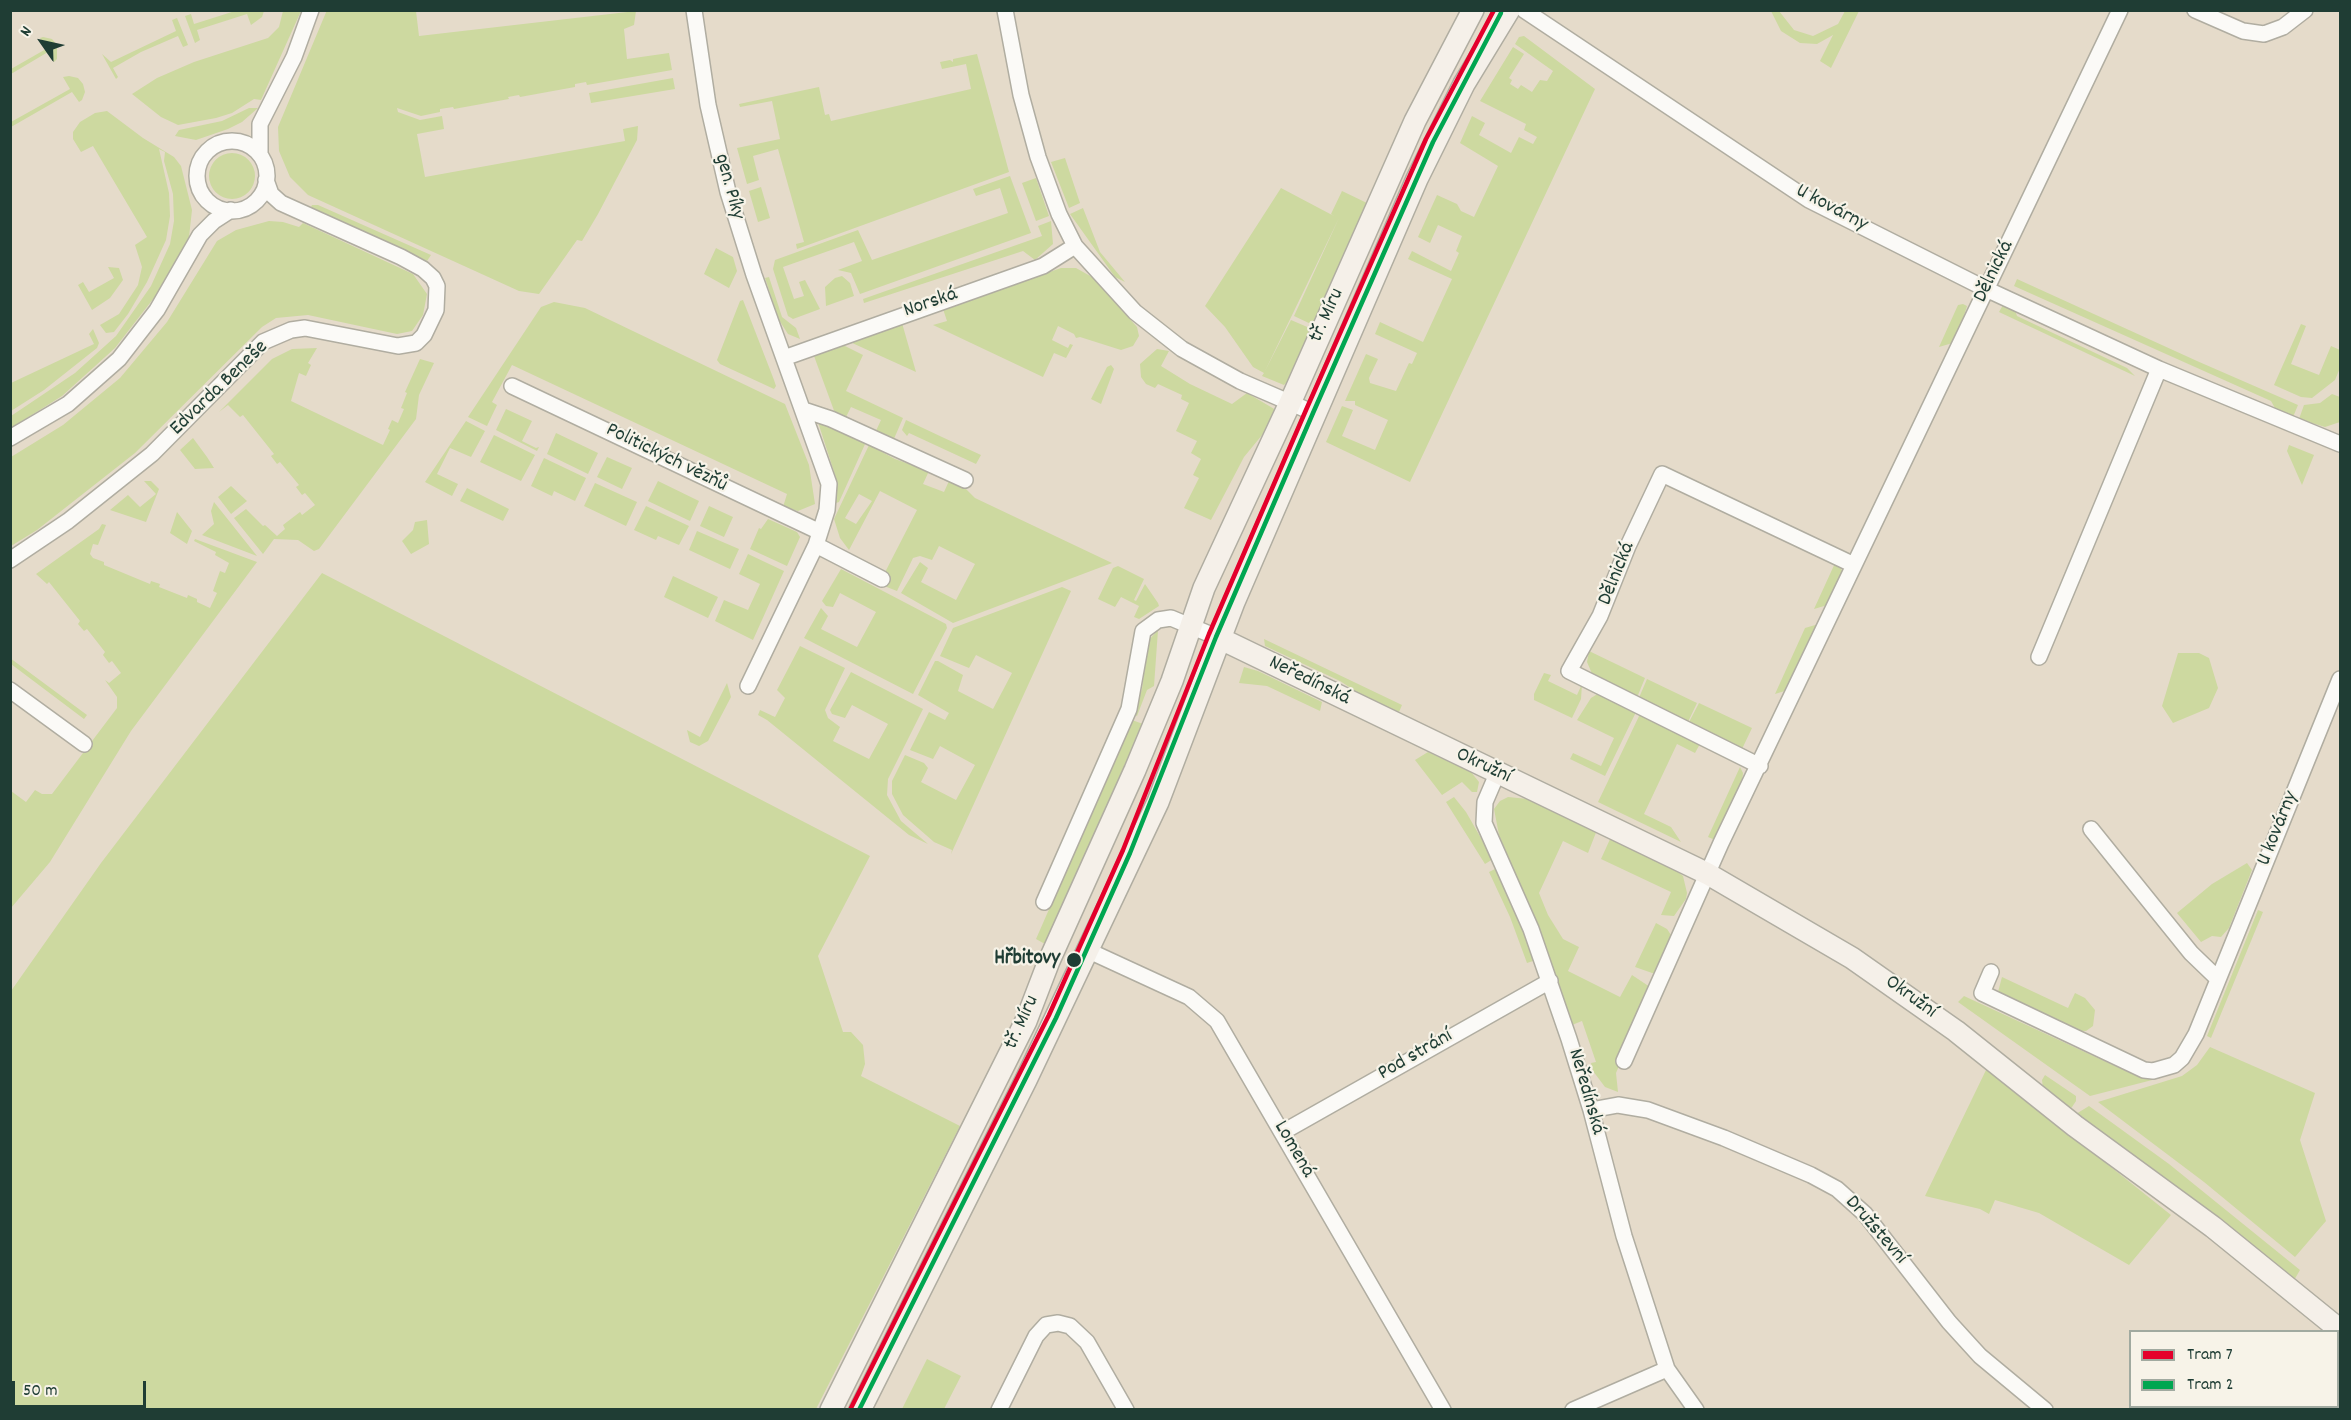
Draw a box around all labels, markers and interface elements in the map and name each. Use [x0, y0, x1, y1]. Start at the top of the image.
north arrow [12, 12, 72, 72]
text: N [15, 22, 38, 41]
street label: gen. Píky [707, 151, 749, 223]
street label: U kovárny [1791, 180, 1871, 238]
street label: Dělnická [1969, 237, 2021, 307]
street label: Norská [901, 283, 961, 325]
street label: tř. Míru [1305, 285, 1351, 347]
street label: Edvarda Beneše [166, 336, 274, 442]
street label: Politických vězňů [601, 419, 731, 499]
street label: Dělnická [1594, 539, 1642, 609]
street label: Neředínská [1264, 651, 1354, 713]
street label: Okružní [1451, 743, 1515, 791]
street label: U kovárny [2253, 788, 2305, 870]
place label: Hřbitovy [994, 947, 1060, 973]
marker: Hřbitovy [1065, 951, 1083, 969]
street label: Okružní [1879, 971, 1941, 1025]
street label: tř. Míru [1000, 992, 1046, 1054]
street label: Pod strání [1374, 1025, 1458, 1087]
street label: Neředínská [1561, 1046, 1609, 1138]
street label: Lomená [1267, 1117, 1319, 1183]
street label: Družstevní [1838, 1191, 1912, 1271]
legend [2129, 1330, 2339, 1408]
text: Tram 7 [2187, 1343, 2233, 1368]
scale bar [15, 1369, 148, 1407]
text: Tram 2 [2187, 1373, 2234, 1398]
text: 50 m [23, 1379, 58, 1404]

